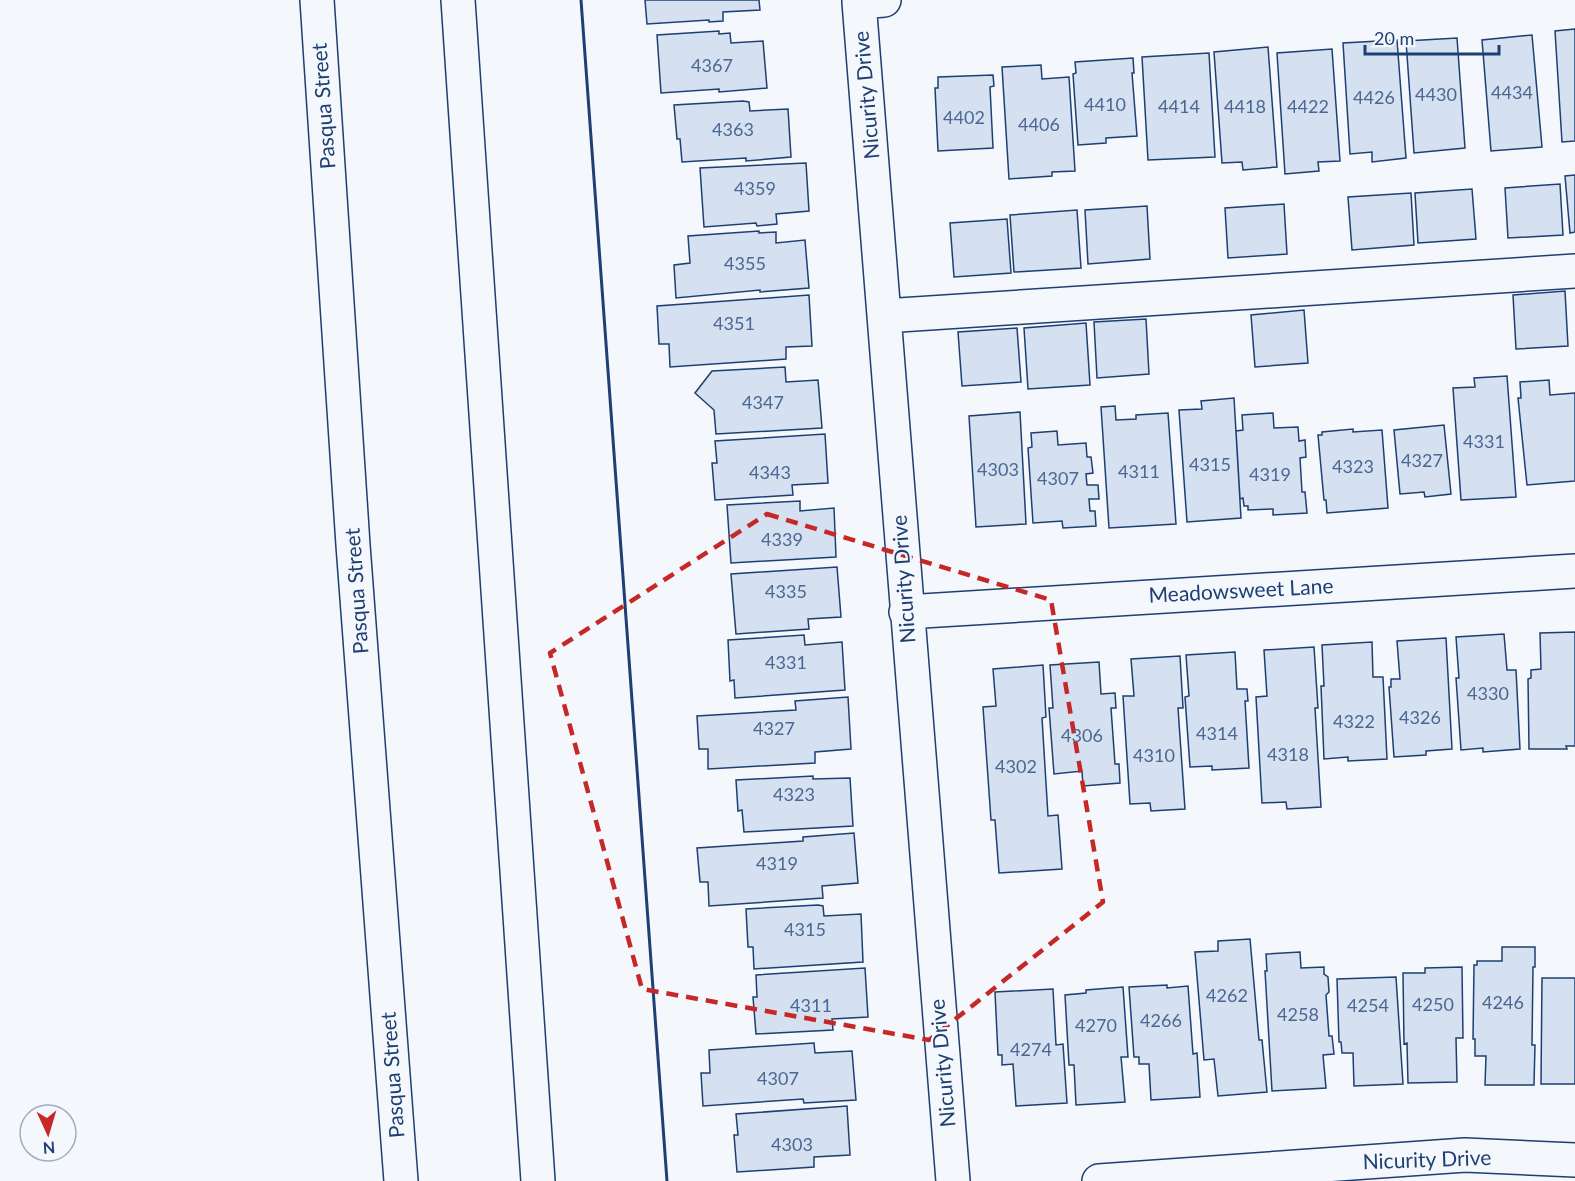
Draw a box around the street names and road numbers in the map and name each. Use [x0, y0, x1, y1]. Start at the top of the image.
street label: Nicurity Drive [847, 30, 884, 160]
street label: Pasqua Street [306, 42, 339, 170]
street label: Nicurity Drive [886, 514, 919, 644]
street label: Pasqua Street [339, 527, 372, 655]
street label: Meadowsweet Lane [1148, 572, 1334, 607]
street label: Nicurity Drive [923, 998, 960, 1128]
street label: Pasqua Street [375, 1011, 408, 1139]
street label: Nicurity Drive [1362, 1144, 1492, 1173]

